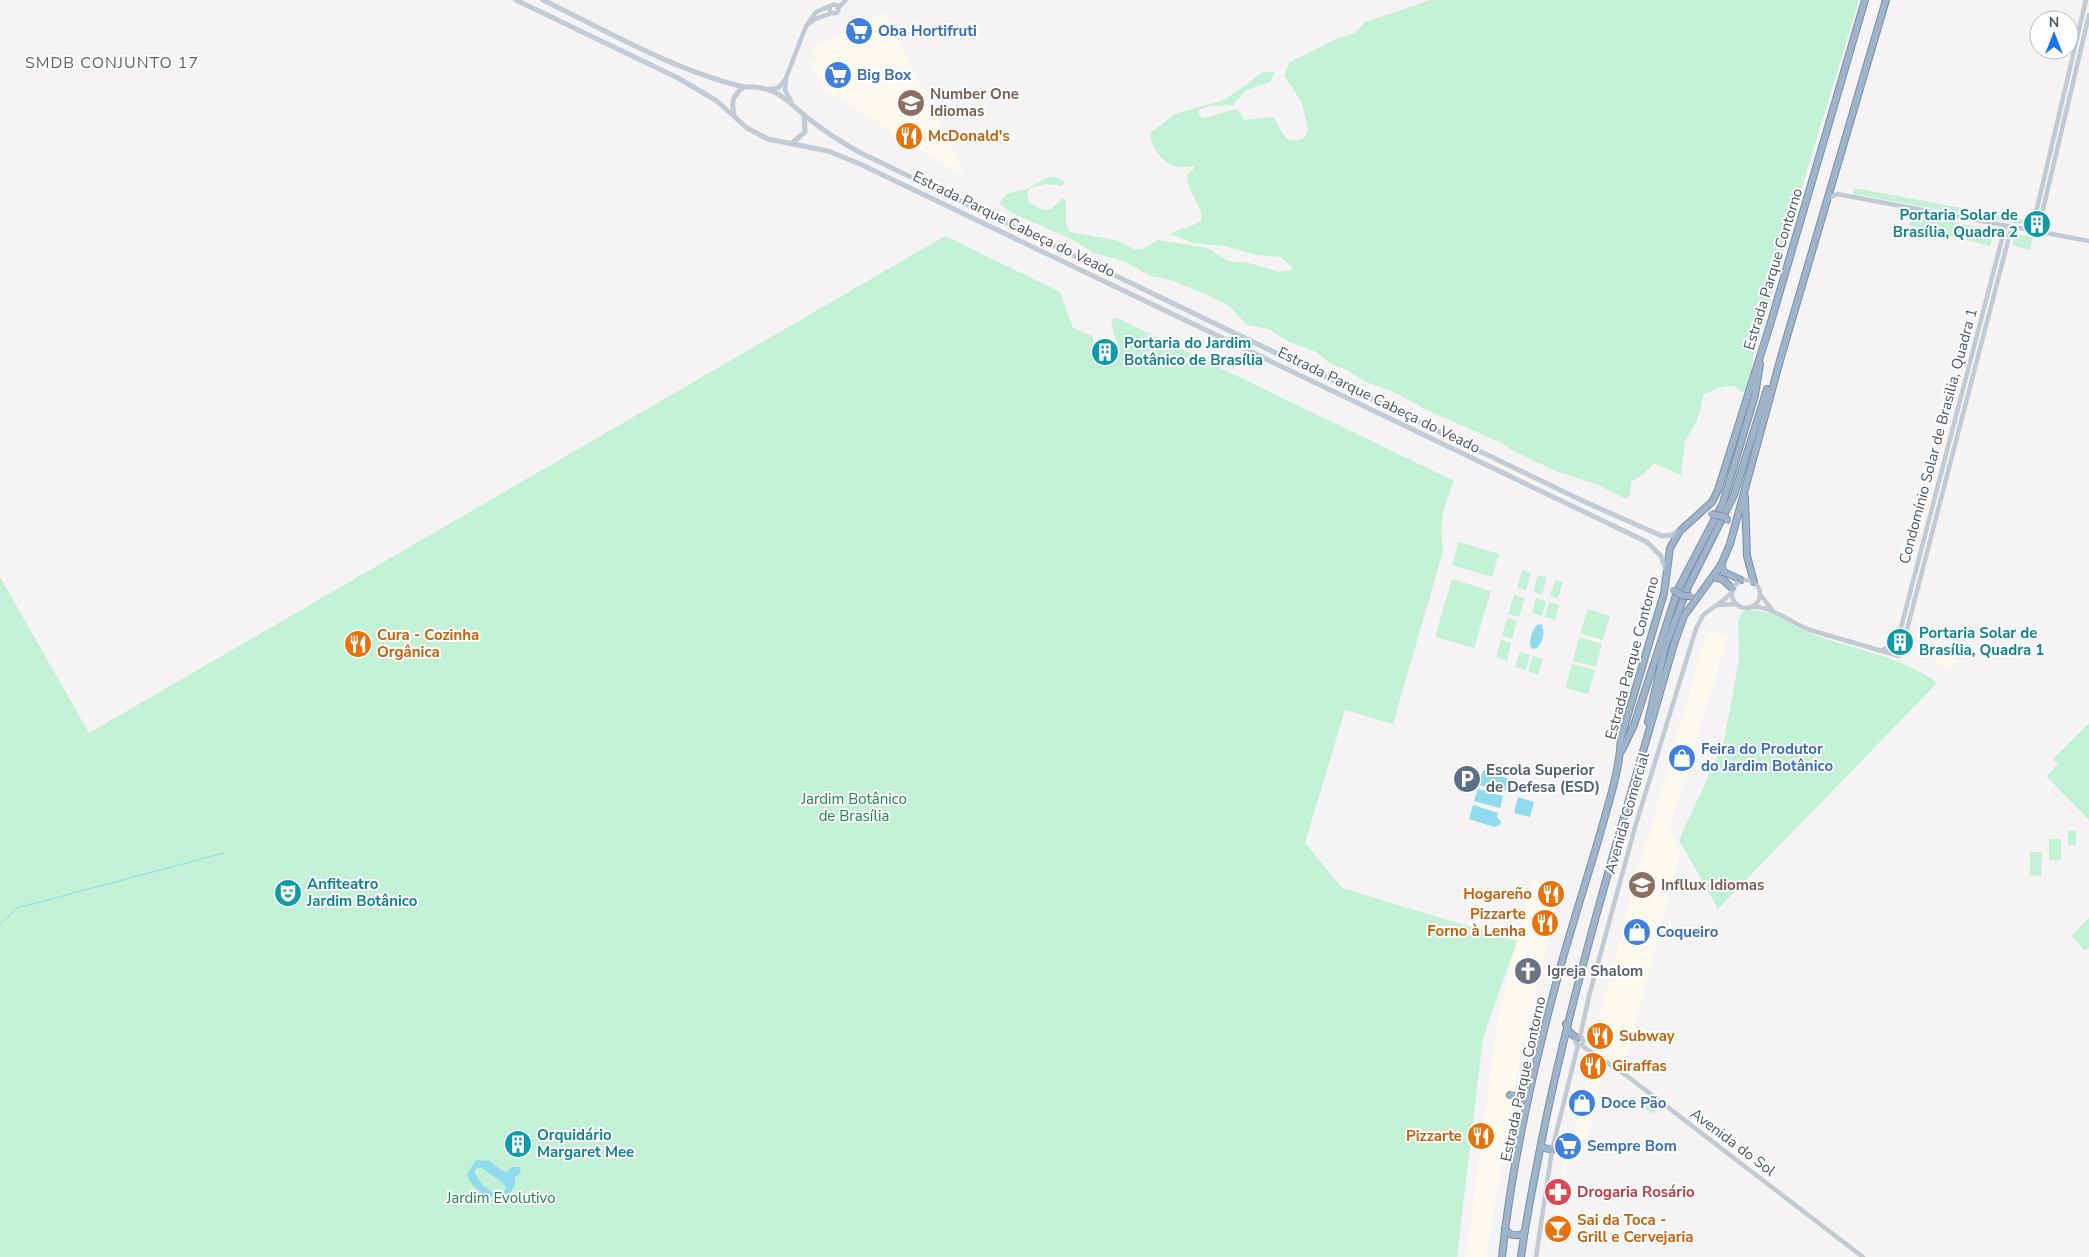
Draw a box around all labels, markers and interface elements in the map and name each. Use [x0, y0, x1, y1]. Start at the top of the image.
north arrow [2029, 10, 2079, 60]
text: N [2049, 13, 2059, 32]
supermarket icon: Oba Hortifruti [844, 16, 874, 46]
place label: Oba Hortifruti [878, 21, 977, 41]
district label: SMDB CONJUNTO 17 [25, 52, 199, 74]
supermarket icon: Big Box [823, 60, 853, 90]
place label: Big Box [857, 65, 912, 85]
place label: Number One Idiomas [930, 84, 1019, 121]
school or university icon: Number One Idiomas [896, 88, 926, 118]
restaurant icon: McDonald's [894, 121, 924, 151]
place label: McDonald's [928, 126, 1010, 146]
street label: Estrada Parque Cabeça do Veado [909, 166, 1119, 282]
street label: Estrada Parque Contorno [1739, 186, 1807, 352]
place label: Portaria Solar de Brasília, Quadra 2 [1893, 205, 2018, 242]
building icon: Portaria Solar de Brasília, Quadra 2 [2022, 209, 2052, 239]
street label: Condomínio Solar de Brasilia, Quadra 1 [1894, 306, 1982, 566]
place label: Portaria do Jardim Botânico de Brasília [1124, 333, 1263, 370]
building icon: Portaria do Jardim Botânico de Brasília [1090, 337, 1120, 367]
street label: Estrada Parque Cabeça do Veado [1274, 342, 1484, 458]
street label: Estrada Parque Contorno [1601, 574, 1663, 742]
place label: Portaria Solar de Brasília, Quadra 1 [1919, 623, 2044, 660]
place label: Cura - Cozinha Orgânica [377, 625, 479, 662]
building icon: Portaria Solar de Brasília, Quadra 1 [1885, 627, 1915, 657]
restaurant icon: Cura - Cozinha Orgânica [343, 629, 373, 659]
place label: Feira do Produtor do Jardim Botânico [1701, 739, 1833, 776]
shop icon: Feira do Produtor do Jardim Botânico [1667, 743, 1697, 773]
street label: Avenida Comercial [1600, 749, 1654, 876]
place label: Escola Superior de Defesa (ESD) [1486, 760, 1600, 797]
parking icon: Escola Superior de Defesa (ESD) [1452, 764, 1482, 794]
park label: Jardim Botânico de Brasília [800, 789, 907, 826]
school or university icon: Infllux Idiomas [1627, 870, 1657, 900]
place label: Anfiteatro Jardim Botânico [306, 874, 418, 911]
place label: Infllux Idiomas [1661, 875, 1764, 895]
theatre icon: Anfiteatro Jardim Botânico [273, 878, 303, 908]
restaurant icon: Hogareño [1536, 879, 1566, 909]
place label: Hogareño [1463, 884, 1532, 904]
place label: Pizzarte Forno à Lenha [1427, 904, 1526, 941]
restaurant icon: Pizzarte Forno à Lenha [1530, 908, 1560, 938]
shop icon: Coqueiro [1622, 917, 1652, 947]
place label: Coqueiro [1656, 922, 1719, 942]
church icon: Igreja Shalom [1513, 956, 1543, 986]
place label: Igreja Shalom [1547, 961, 1643, 981]
street label: Estrada Parque Contorno [1496, 995, 1550, 1163]
restaurant icon: Subway [1585, 1021, 1615, 1051]
place label: Subway [1619, 1026, 1675, 1046]
restaurant icon: Giraffas [1578, 1051, 1608, 1081]
place label: Giraffas [1612, 1056, 1667, 1076]
shop icon: Doce Pão [1567, 1088, 1597, 1118]
place label: Doce Pão [1601, 1093, 1667, 1113]
street label: Avenida do Sol [1686, 1103, 1780, 1181]
restaurant icon: Pizzarte [1466, 1121, 1496, 1151]
place label: Orquidário Margaret Mee [537, 1125, 634, 1162]
place label: Pizzarte [1406, 1126, 1462, 1146]
building icon: Orquidário Margaret Mee [503, 1129, 533, 1159]
supermarket icon: Sempre Bom [1553, 1131, 1583, 1161]
place label: Sempre Bom [1587, 1136, 1677, 1156]
pharmacy icon: Drogaria Rosário [1543, 1177, 1573, 1207]
place label: Drogaria Rosário [1577, 1182, 1695, 1202]
park label: Jardim Evolutivo [445, 1188, 556, 1208]
place label: Sai da Toca - Grill e Cervejaria [1577, 1210, 1694, 1247]
bar icon: Sai da Toca - Grill e Cervejaria [1543, 1214, 1573, 1244]

